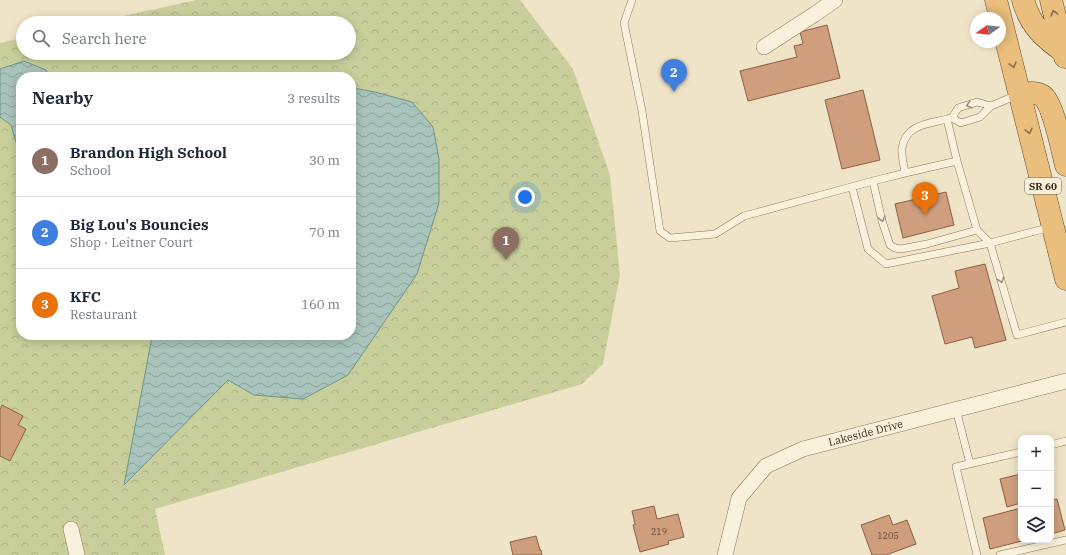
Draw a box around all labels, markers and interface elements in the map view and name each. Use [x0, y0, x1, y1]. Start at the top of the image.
one-way arrow [1050, 9, 1058, 16]
north arrow [970, 12, 1006, 48]
search box [16, 16, 356, 60]
icon: search [30, 27, 52, 49]
text: Search here [62, 29, 147, 48]
pin: 2 [661, 59, 687, 92]
one-way arrow [1008, 62, 1016, 68]
text: Nearby [32, 87, 93, 109]
text: 3 results [287, 90, 340, 107]
one-way arrow [965, 100, 972, 109]
one-way arrow [1025, 128, 1033, 135]
text: Brandon High School [70, 143, 227, 162]
text: 1 [41, 152, 49, 169]
text: 30 m [309, 152, 340, 169]
text: School [70, 162, 111, 179]
road number: SR 60 [1025, 178, 1061, 194]
pin: 3 [912, 182, 938, 215]
your location [515, 187, 535, 207]
text: Big Lou's Bouncies [70, 215, 209, 234]
one-way arrow [877, 215, 886, 222]
text: 2 [41, 224, 49, 241]
text: 70 m [309, 224, 340, 241]
pin: 1 [493, 227, 519, 260]
text: Shop · Leitner Court [70, 234, 193, 251]
one-way arrow [996, 277, 1005, 284]
text: KFC [70, 287, 101, 306]
text: 3 [41, 296, 49, 313]
text: 160 m [301, 296, 340, 313]
text: Restaurant [70, 306, 137, 323]
street label: Lakeside Drive [827, 416, 905, 449]
map controls [1018, 435, 1054, 543]
button: + [1018, 435, 1054, 471]
button: − [1018, 471, 1054, 507]
button: layers [1018, 507, 1054, 543]
house number: 219 [651, 526, 667, 537]
house number: 1205 [877, 530, 899, 541]

